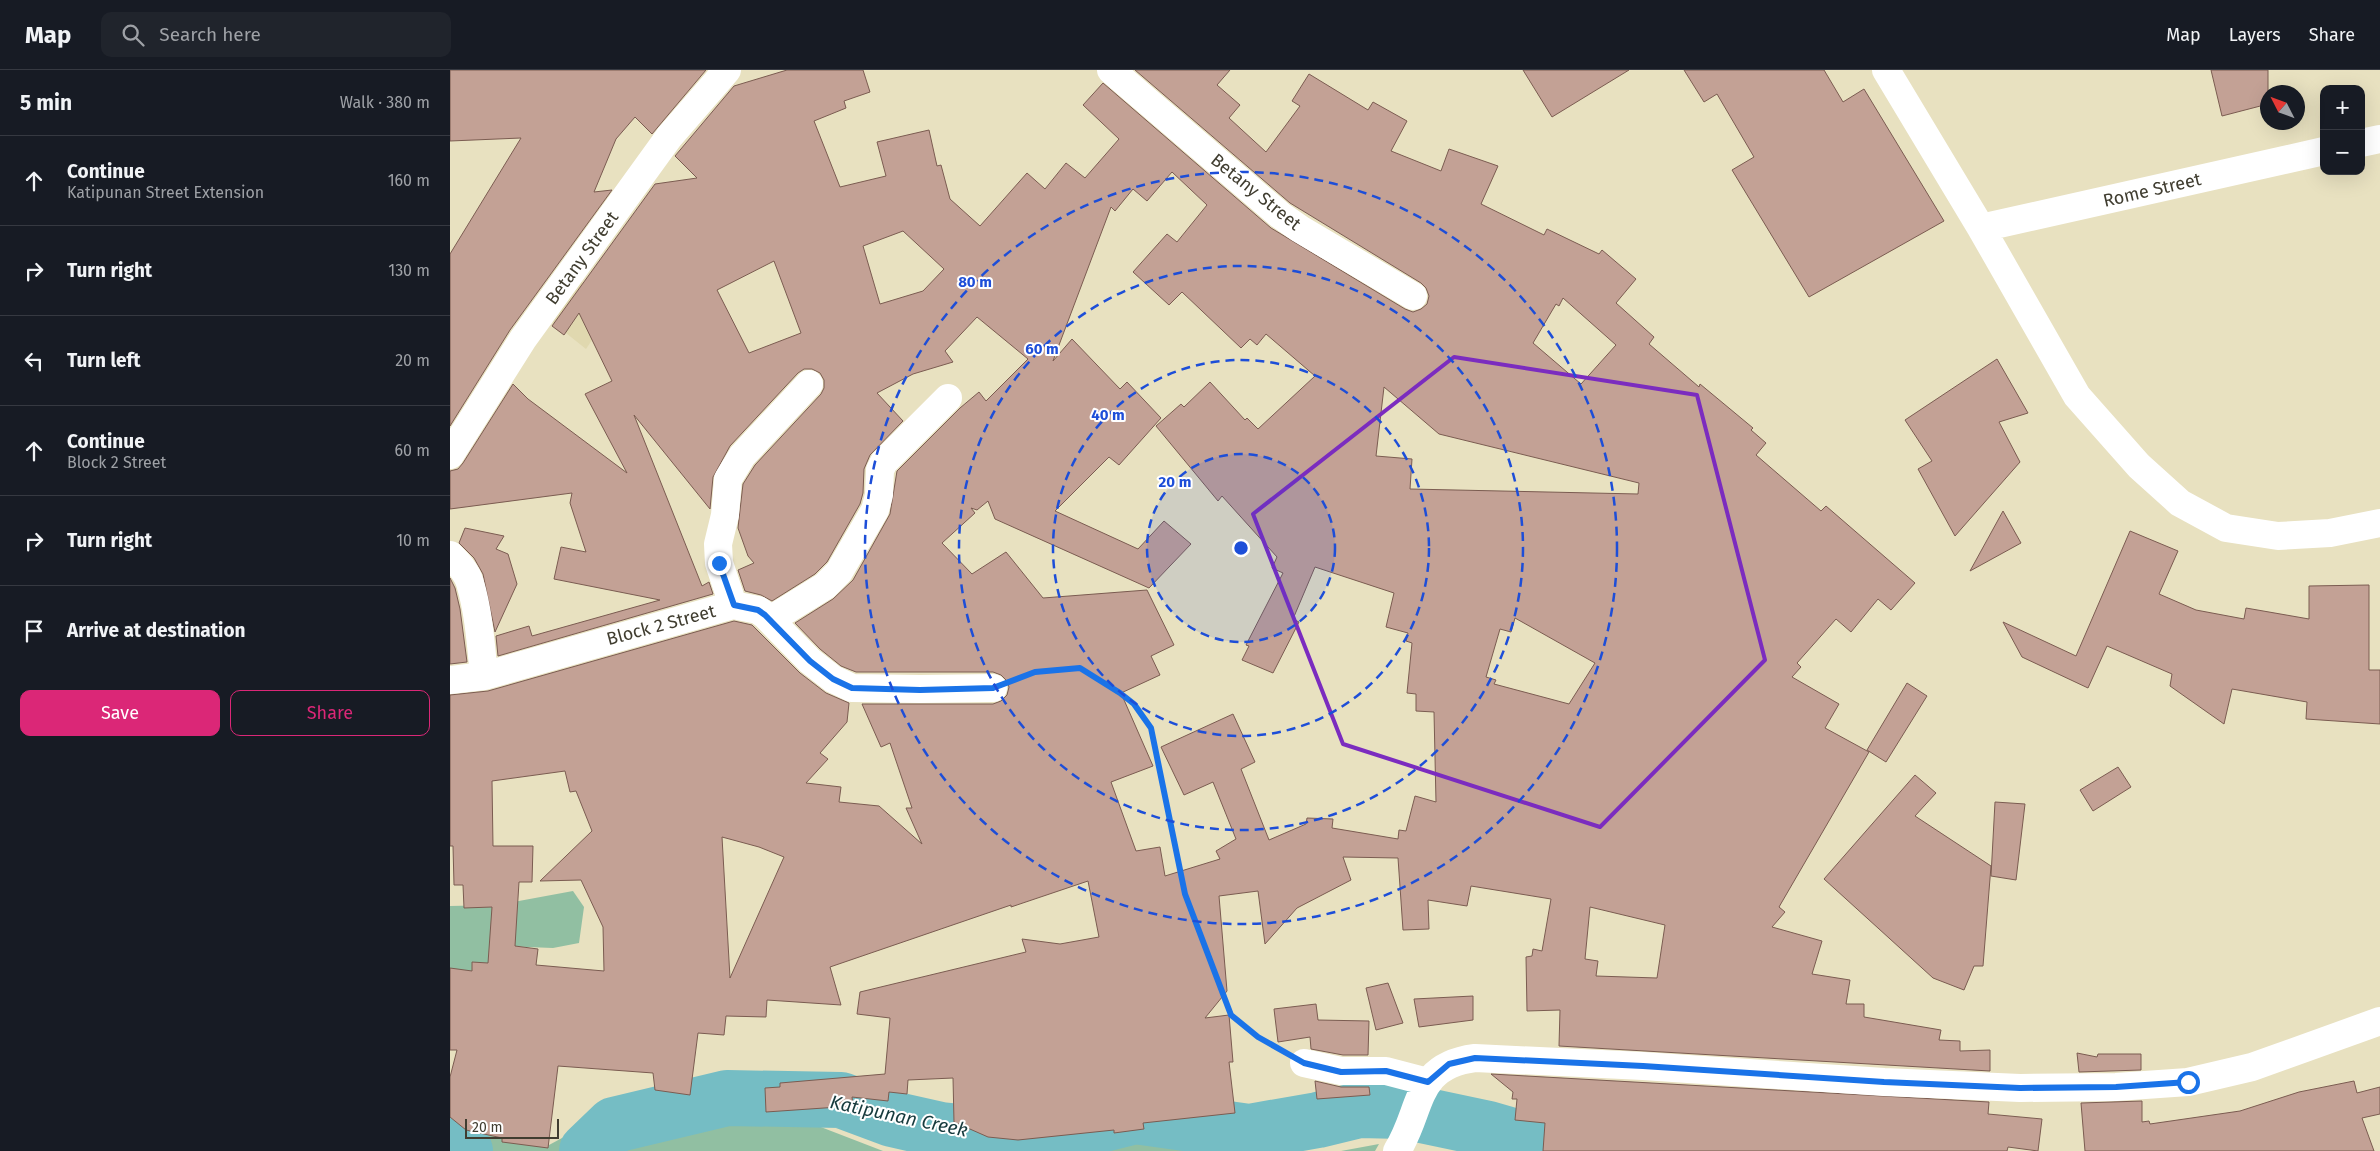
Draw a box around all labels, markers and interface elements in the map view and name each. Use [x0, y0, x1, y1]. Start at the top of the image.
search box [101, 12, 451, 57]
text: Map [25, 21, 71, 49]
icon: search [119, 21, 147, 49]
text: Search here [159, 23, 261, 46]
text: Map [2166, 24, 2201, 46]
text: Layers [2229, 24, 2281, 46]
text: Share [2309, 24, 2355, 46]
north arrow [2260, 85, 2305, 130]
map controls [2320, 85, 2365, 175]
button: + [2320, 85, 2365, 130]
text: 5 min [20, 90, 72, 116]
text: Walk · 380 m [340, 93, 430, 112]
button: − [2320, 130, 2365, 175]
street label: Betany Street [1206, 149, 1306, 235]
text: Continue [67, 160, 145, 183]
icon: ahead [20, 167, 48, 195]
street label: Rome Street [2101, 168, 2204, 212]
text: 160 m [388, 171, 430, 190]
text: Katipunan Street Extension [67, 183, 264, 202]
street label: Betany Street [541, 207, 623, 309]
icon: right [20, 257, 48, 285]
text: Turn right [67, 259, 152, 282]
text: 130 m [388, 261, 430, 280]
text: 80 m [958, 273, 992, 291]
text: 60 m [1025, 340, 1059, 358]
icon: left [20, 347, 48, 375]
text: Turn left [67, 349, 141, 372]
text: 20 m [395, 351, 430, 370]
text: 40 m [1091, 406, 1125, 424]
text: Continue [67, 430, 145, 453]
icon: ahead [20, 437, 48, 465]
text: 60 m [395, 441, 430, 460]
text: Block 2 Street [67, 453, 166, 472]
text: 20 m [1159, 473, 1191, 491]
icon: right [20, 527, 48, 555]
text: Turn right [67, 529, 152, 552]
text: 10 m [396, 531, 430, 550]
centre of rings [1232, 539, 1250, 557]
route end [708, 552, 731, 575]
street label: Block 2 Street [604, 600, 718, 650]
icon: arrive [20, 617, 48, 645]
text: Arrive at destination [67, 619, 246, 642]
button: Save [20, 690, 220, 736]
button: Share [230, 690, 430, 736]
route start [2177, 1071, 2200, 1094]
water label: Katipunan Creek [828, 1090, 970, 1142]
scale bar [465, 1116, 559, 1139]
text: 20 m [472, 1119, 502, 1136]

